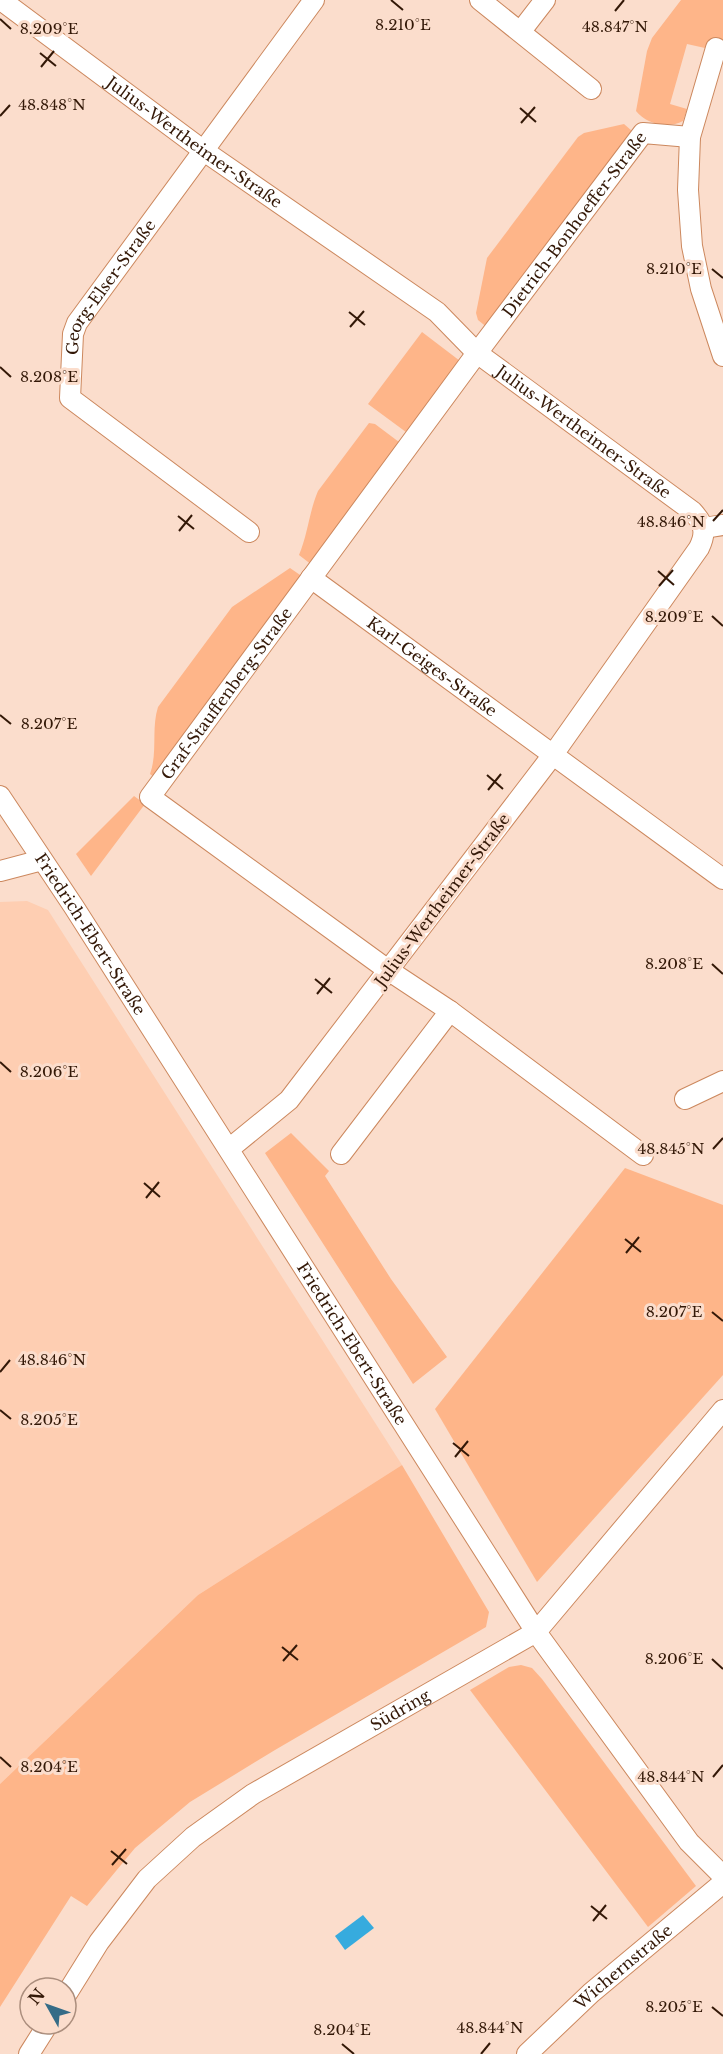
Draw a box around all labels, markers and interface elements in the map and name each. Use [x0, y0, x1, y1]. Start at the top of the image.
text: 8.210°E [375, 15, 431, 34]
text: 48.847°N [582, 17, 648, 36]
text: 8.209°E [20, 19, 78, 38]
street label: Julius-Wertheimer-Straße [101, 71, 286, 212]
text: 48.848°N [18, 95, 86, 114]
street label: Dietrich-Bonhoeffer-Straße [498, 128, 651, 321]
street label: Georg-Elser-Straße [62, 215, 160, 355]
text: 8.210°E [646, 259, 702, 278]
street label: Julius-Wertheimer-Straße [491, 359, 675, 502]
text: 8.208°E [20, 367, 78, 386]
text: 48.846°N [637, 512, 705, 531]
street label: Graf-Stauffenberg-Straße [156, 603, 296, 783]
text: 8.209°E [645, 607, 703, 626]
street label: Karl-Geiges-Straße [363, 612, 501, 721]
text: 8.207°E [21, 714, 77, 733]
street label: Julius-Wertheimer-Straße [369, 809, 514, 992]
street label: Friedrich-Ebert-Straße [31, 849, 150, 1019]
text: 8.208°E [645, 954, 703, 973]
text: 8.206°E [20, 1062, 78, 1081]
text: 48.845°N [638, 1139, 704, 1158]
street label: Friedrich-Ebert-Straße [293, 1258, 411, 1429]
text: 8.207°E [646, 1302, 702, 1321]
text: 48.846°N [18, 1350, 86, 1369]
text: 8.205°E [20, 1410, 78, 1429]
text: 8.206°E [645, 1649, 703, 1668]
street label: Südring [366, 1685, 434, 1735]
text: 8.204°E [20, 1757, 78, 1776]
text: 48.844°N [638, 1767, 704, 1786]
street label: Wichernstraße [569, 1920, 676, 2014]
north arrow [18, 1976, 78, 2036]
text: N [24, 1984, 49, 2009]
text: 8.205°E [645, 1997, 703, 2016]
text: 48.844°N [457, 2018, 523, 2037]
text: 8.204°E [313, 2020, 371, 2039]

